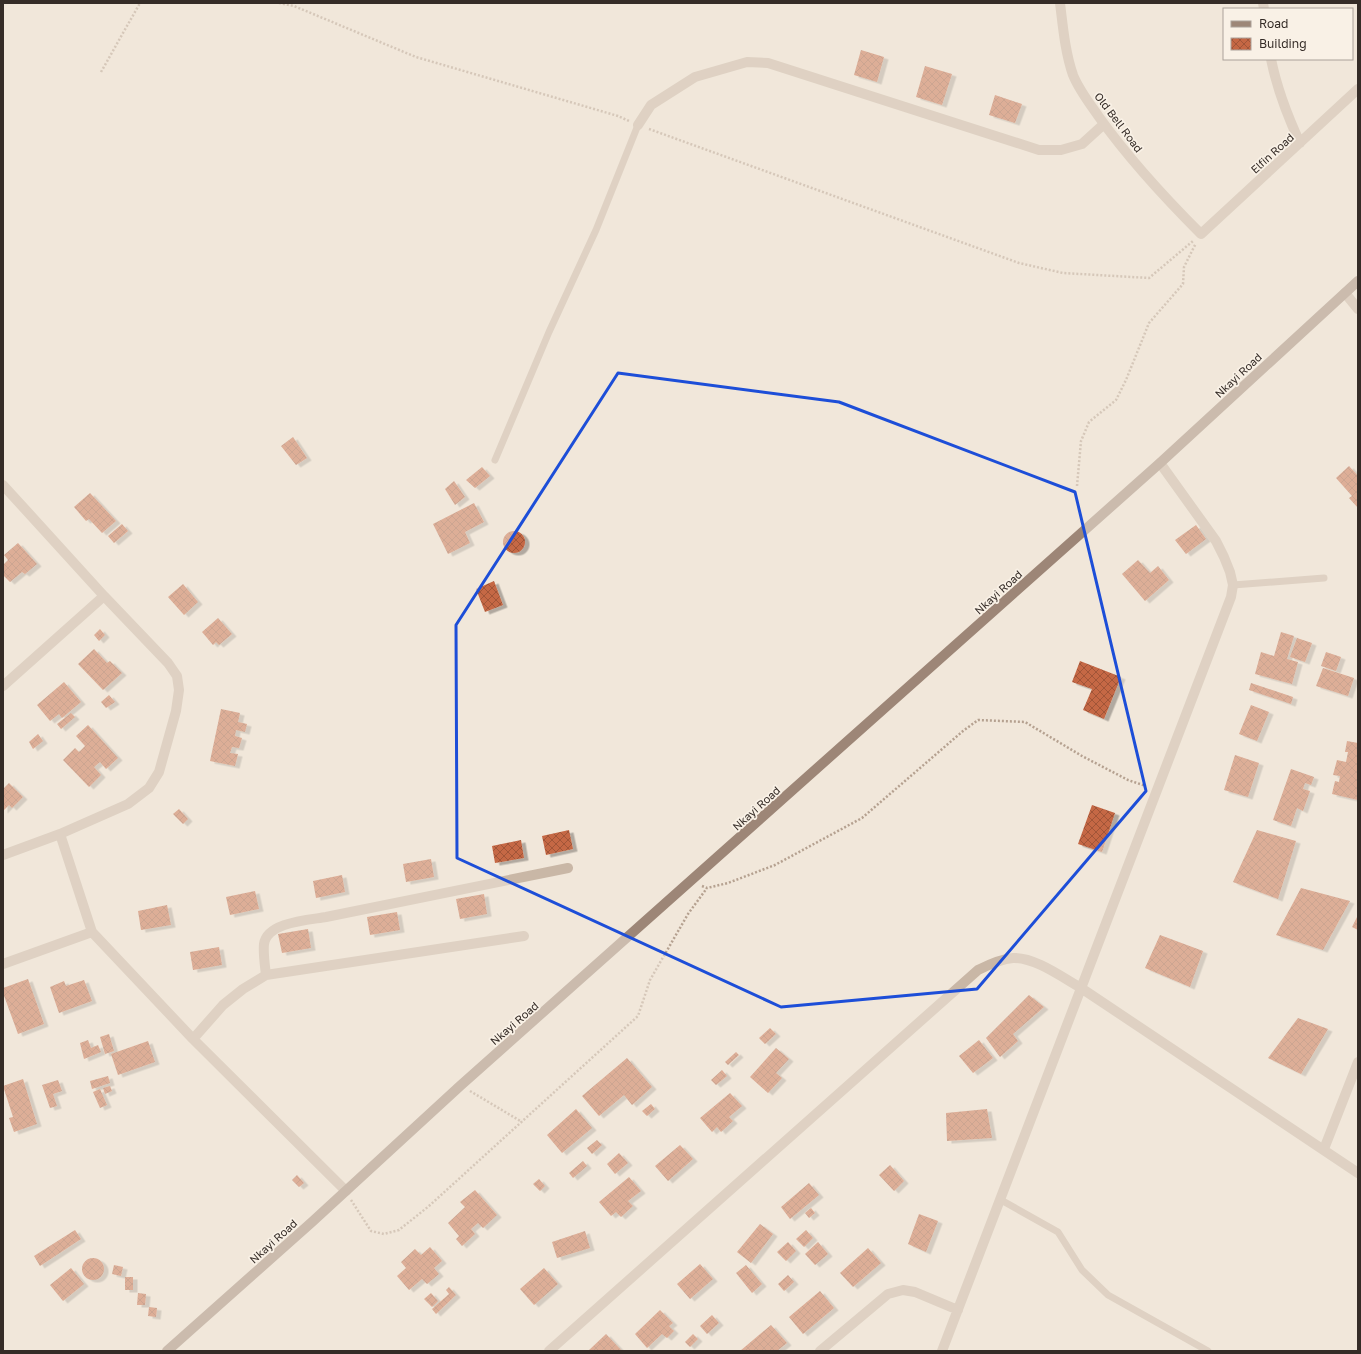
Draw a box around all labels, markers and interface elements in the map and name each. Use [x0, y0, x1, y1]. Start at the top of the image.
legend [1223, 8, 1353, 60]
text: Road [1259, 16, 1288, 31]
text: Building [1259, 36, 1307, 51]
street label: Old Bell Road [1092, 90, 1146, 154]
street label: Elfin Road [1248, 130, 1296, 176]
street label: Nkayi Road [1212, 350, 1264, 400]
street label: Nkayi Road [972, 567, 1024, 617]
street label: Nkayi Road [730, 783, 782, 833]
street label: Nkayi Road [487, 999, 541, 1047]
street label: Nkayi Road [247, 1216, 299, 1266]

